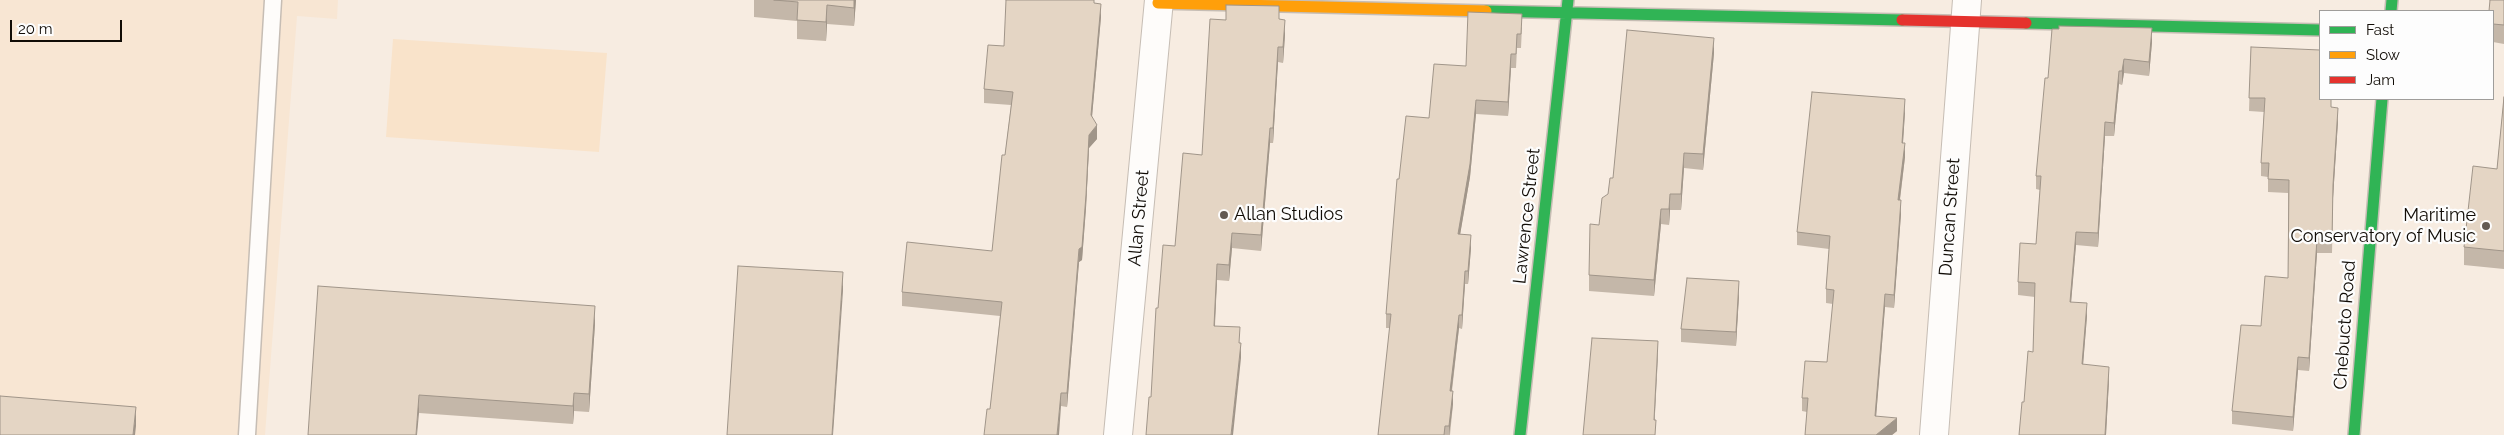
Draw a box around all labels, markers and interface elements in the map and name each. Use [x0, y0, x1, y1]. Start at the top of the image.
scale bar [12, 10, 125, 42]
legend [2319, 10, 2494, 100]
text: 20 m [18, 20, 53, 38]
text: Fast [2366, 21, 2394, 39]
text: Slow [2366, 46, 2400, 64]
text: Jam [2366, 71, 2395, 89]
street label: Lawrence Street [1509, 147, 1545, 285]
street label: Duncan Street [1935, 157, 1965, 277]
street label: Allan Street [1124, 169, 1154, 267]
place label: Allan Studios [1234, 204, 1343, 226]
place label: Maritime Conservatory of Music [2290, 205, 2476, 248]
marker: Allan Studios [1218, 209, 1230, 221]
marker: Maritime Conservatory of Music [2480, 220, 2492, 232]
street label: Chebucto Road [2330, 260, 2360, 390]

